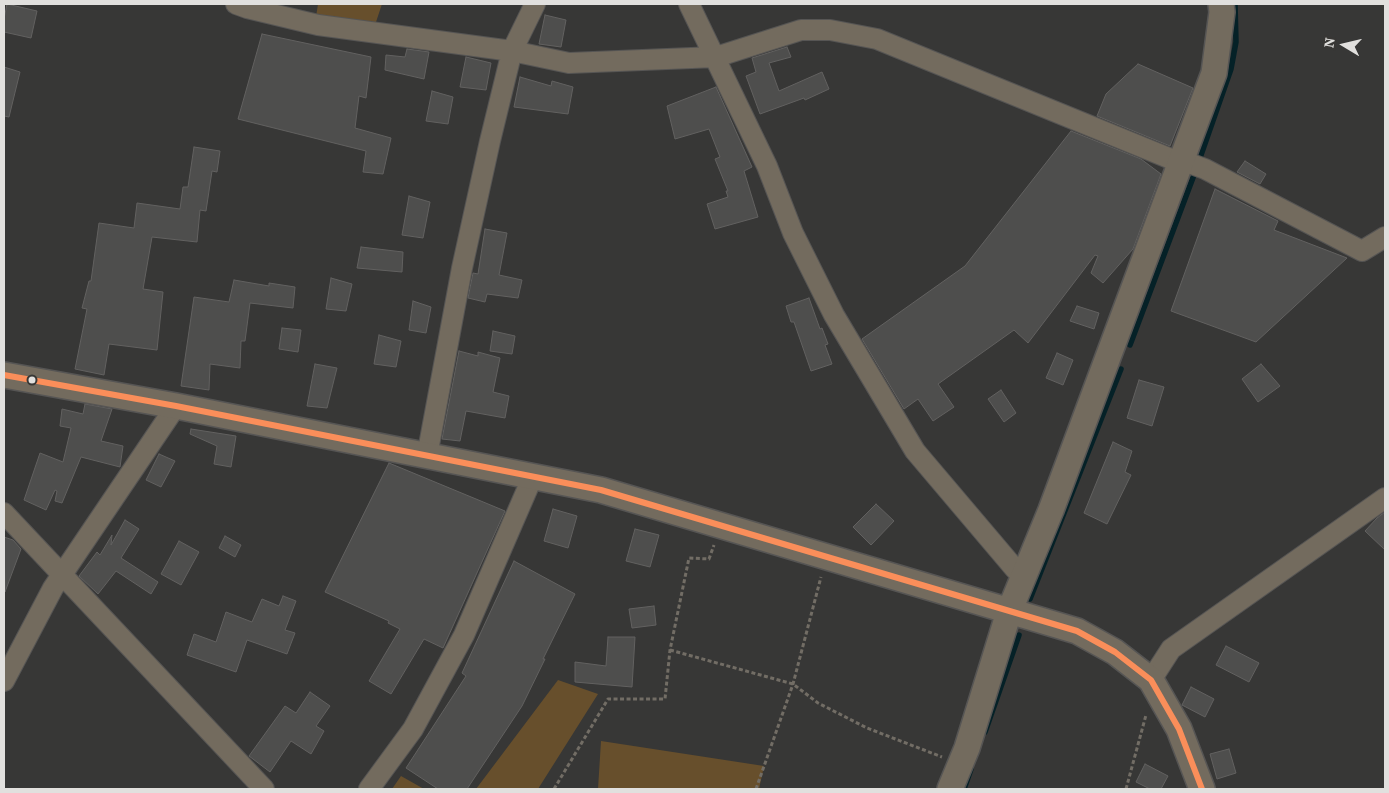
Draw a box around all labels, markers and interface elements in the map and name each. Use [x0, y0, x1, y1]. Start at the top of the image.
north arrow [1319, 20, 1369, 70]
text: N [1319, 36, 1340, 49]
unlabelled marker [27, 375, 37, 385]

